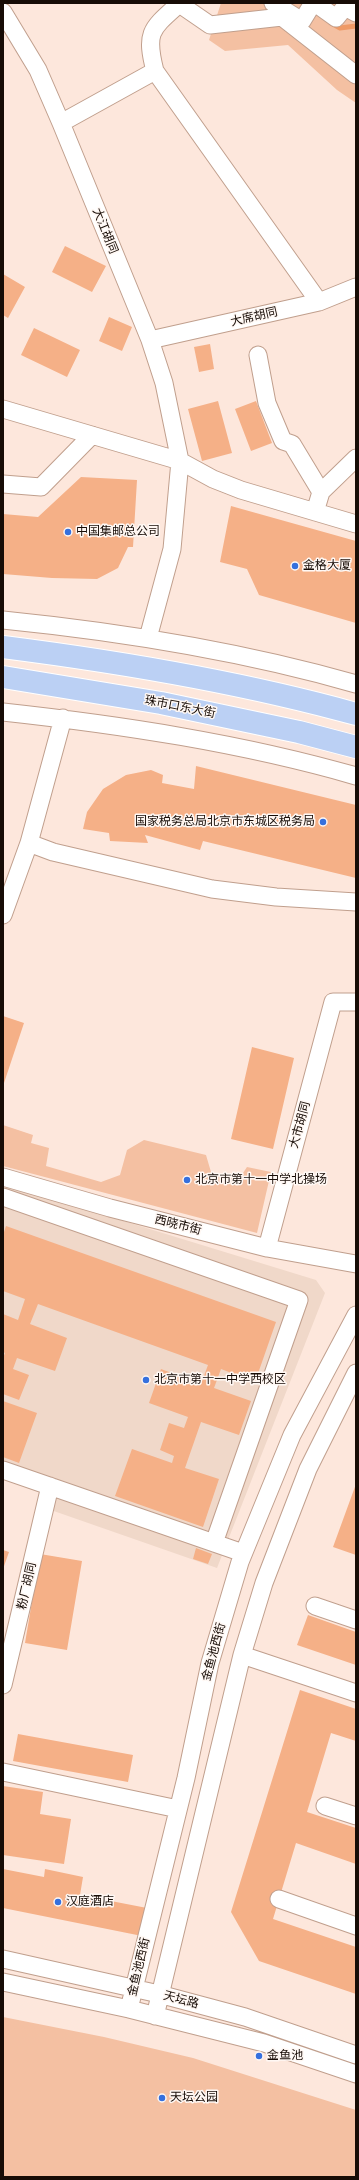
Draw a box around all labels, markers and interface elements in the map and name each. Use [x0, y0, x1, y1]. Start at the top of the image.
street label: 大江胡同 [89, 206, 121, 256]
street label: 大席胡同 [229, 305, 279, 329]
place label: 中国集邮总公司 [76, 525, 160, 539]
marker: 中国集邮总公司 [63, 527, 73, 537]
place label: 金格大厦 [303, 559, 351, 573]
marker: 金格大厦 [290, 561, 300, 571]
street label: 珠市口东大街 [143, 693, 217, 721]
place label: 国家税务总局北京市东城区税务局 [135, 815, 315, 829]
marker: 国家税务总局北京市东城区税务局 [318, 817, 328, 827]
street label: 大市胡同 [287, 1100, 313, 1150]
place label: 北京市第十一中学北操场 [195, 1173, 327, 1187]
marker: 北京市第十一中学北操场 [182, 1175, 192, 1185]
street label: 西晓市街 [153, 1212, 203, 1238]
place label: 北京市第十一中学西校区 [154, 1373, 286, 1387]
marker: 北京市第十一中学西校区 [141, 1375, 151, 1385]
street label: 粉厂胡同 [15, 1561, 39, 1611]
street label: 金鱼池西街 [199, 1621, 229, 1683]
place label: 汉庭酒店 [66, 1895, 114, 1909]
marker: 汉庭酒店 [53, 1897, 63, 1907]
street label: 金鱼池西街 [125, 1936, 153, 1998]
street label: 天坛路 [162, 1988, 200, 2012]
place label: 金鱼池 [267, 2049, 303, 2063]
marker: 金鱼池 [254, 2051, 264, 2061]
place label: 天坛公园 [170, 2091, 218, 2105]
marker: 天坛公园 [157, 2093, 167, 2103]

